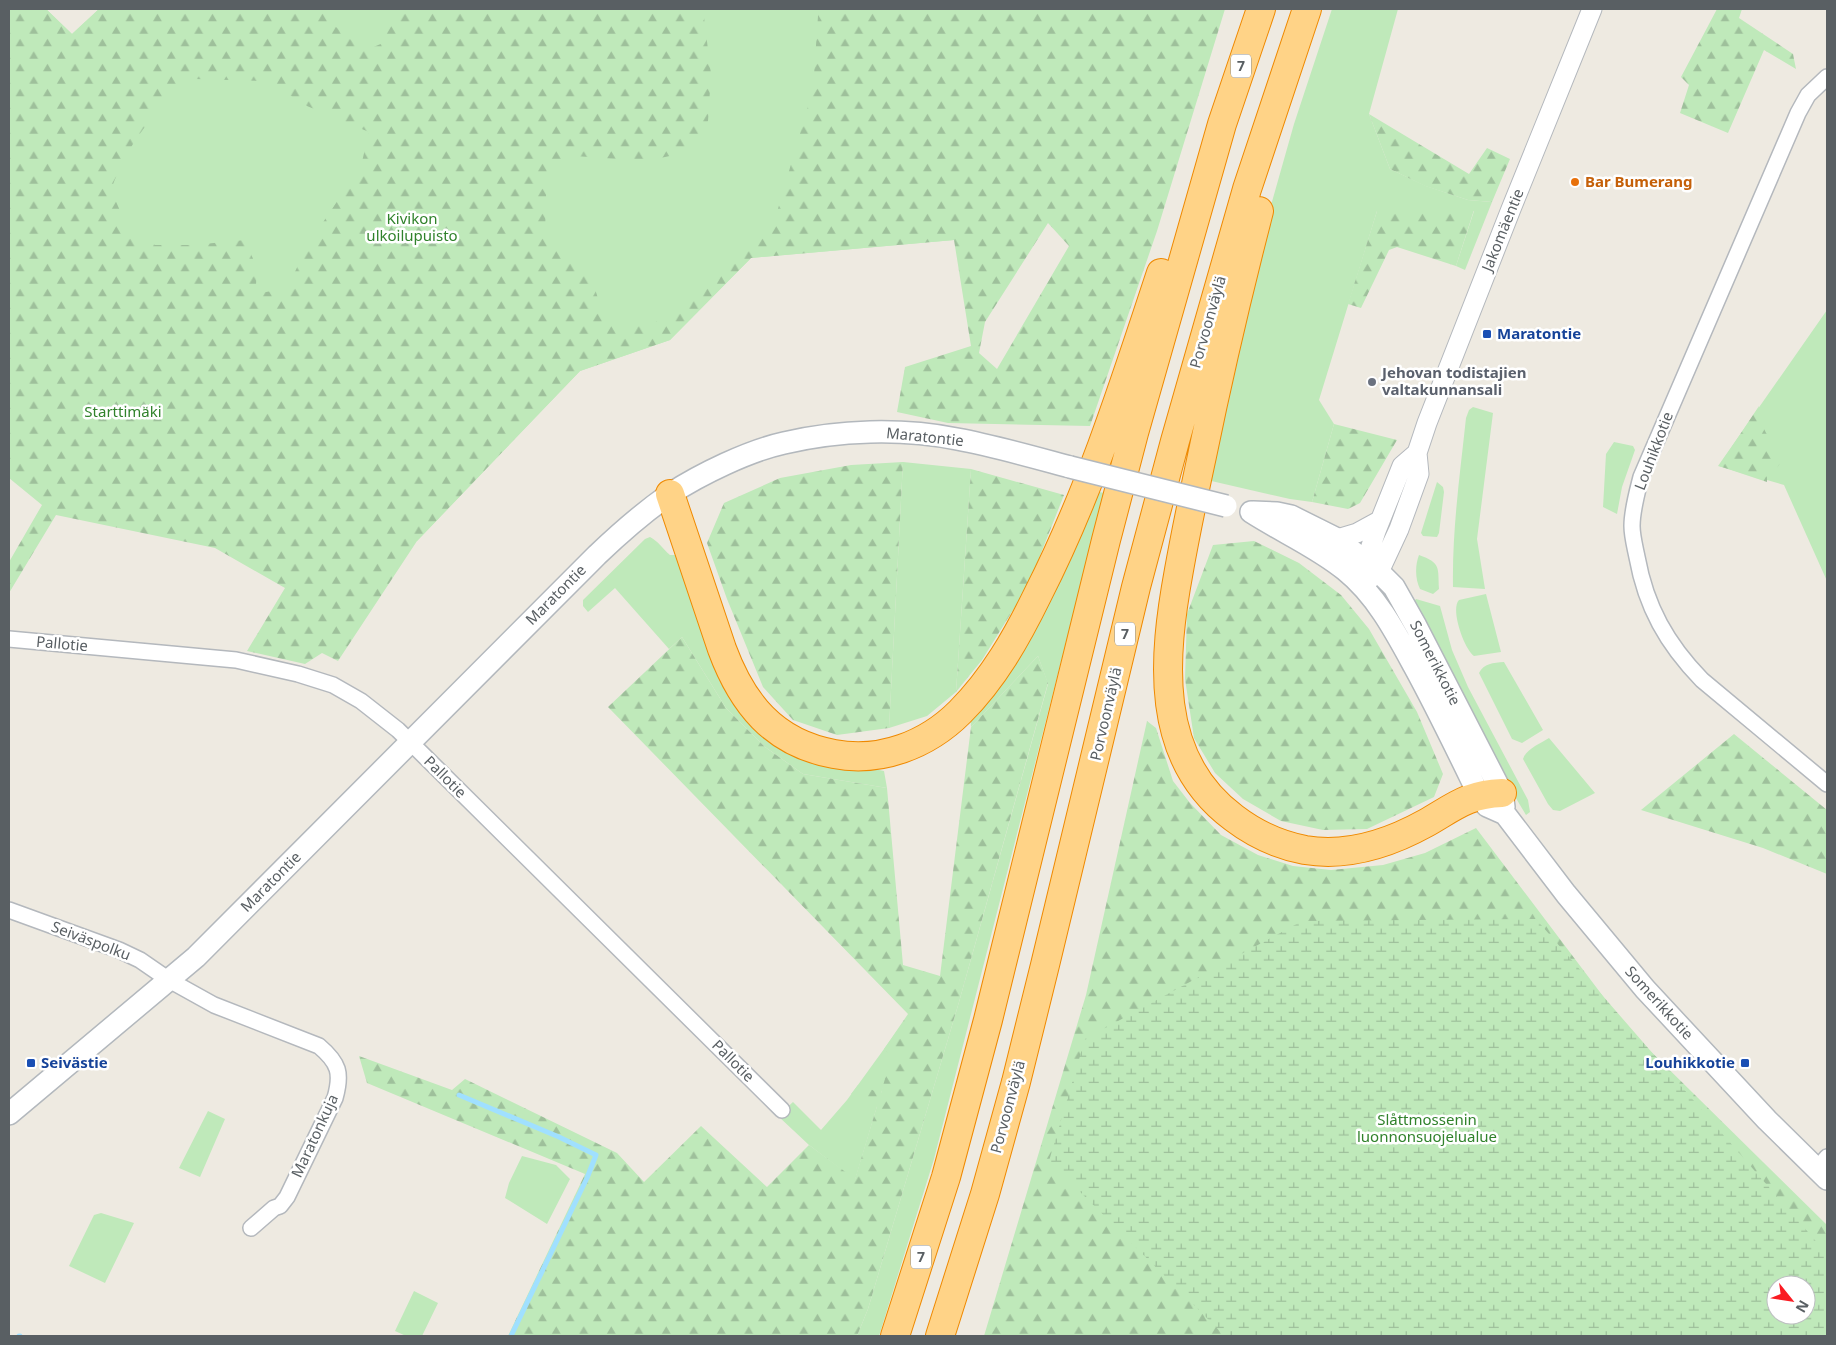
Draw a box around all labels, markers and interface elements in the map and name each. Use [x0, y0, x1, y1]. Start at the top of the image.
road number: 7 [1231, 54, 1251, 78]
place label: Bar Bumerang [1585, 171, 1693, 191]
marker: Bar Bumerang [1569, 176, 1581, 188]
street label: Jakomäentie [1476, 185, 1528, 276]
park label: Kivikon ulkoilupuisto [366, 208, 458, 245]
street label: Porvoonväylä [1184, 273, 1230, 370]
place label: Maratontie [1497, 323, 1581, 343]
marker: Maratontie [1481, 328, 1493, 340]
place label: Jehovan todistajien valtakunnansali [1380, 362, 1526, 399]
marker: Jehovan todistajien valtakunnansali [1366, 376, 1378, 388]
park label: Starttimäki [84, 401, 162, 421]
street label: Louhikkotie [1629, 409, 1677, 493]
street label: Maratontie [885, 422, 965, 450]
street label: Maratontie [521, 560, 590, 629]
street label: Somerikkotie [1406, 617, 1466, 708]
road number: 7 [1115, 622, 1135, 646]
street label: Pallotie [35, 631, 89, 655]
street label: Porvoonväylä [1085, 665, 1125, 762]
street label: Pallotie [420, 751, 471, 802]
street label: Maratontie [236, 847, 305, 916]
street label: Seiväspolku [49, 916, 134, 964]
street label: Somerikkotie [1621, 961, 1698, 1043]
street label: Pallotie [708, 1035, 759, 1086]
place label: Seivästie [41, 1052, 108, 1072]
place label: Louhikkotie [1645, 1052, 1735, 1072]
marker: Seivästie [25, 1057, 37, 1069]
marker: Louhikkotie [1739, 1057, 1751, 1069]
street label: Porvoonväylä [985, 1058, 1029, 1155]
street label: Maratonkuja [286, 1091, 342, 1180]
park label: Slåttmossenin luonnonsuojelualue [1357, 1109, 1497, 1146]
road number: 7 [911, 1246, 931, 1268]
north arrow [1766, 1275, 1816, 1325]
text: N [1792, 1297, 1814, 1316]

